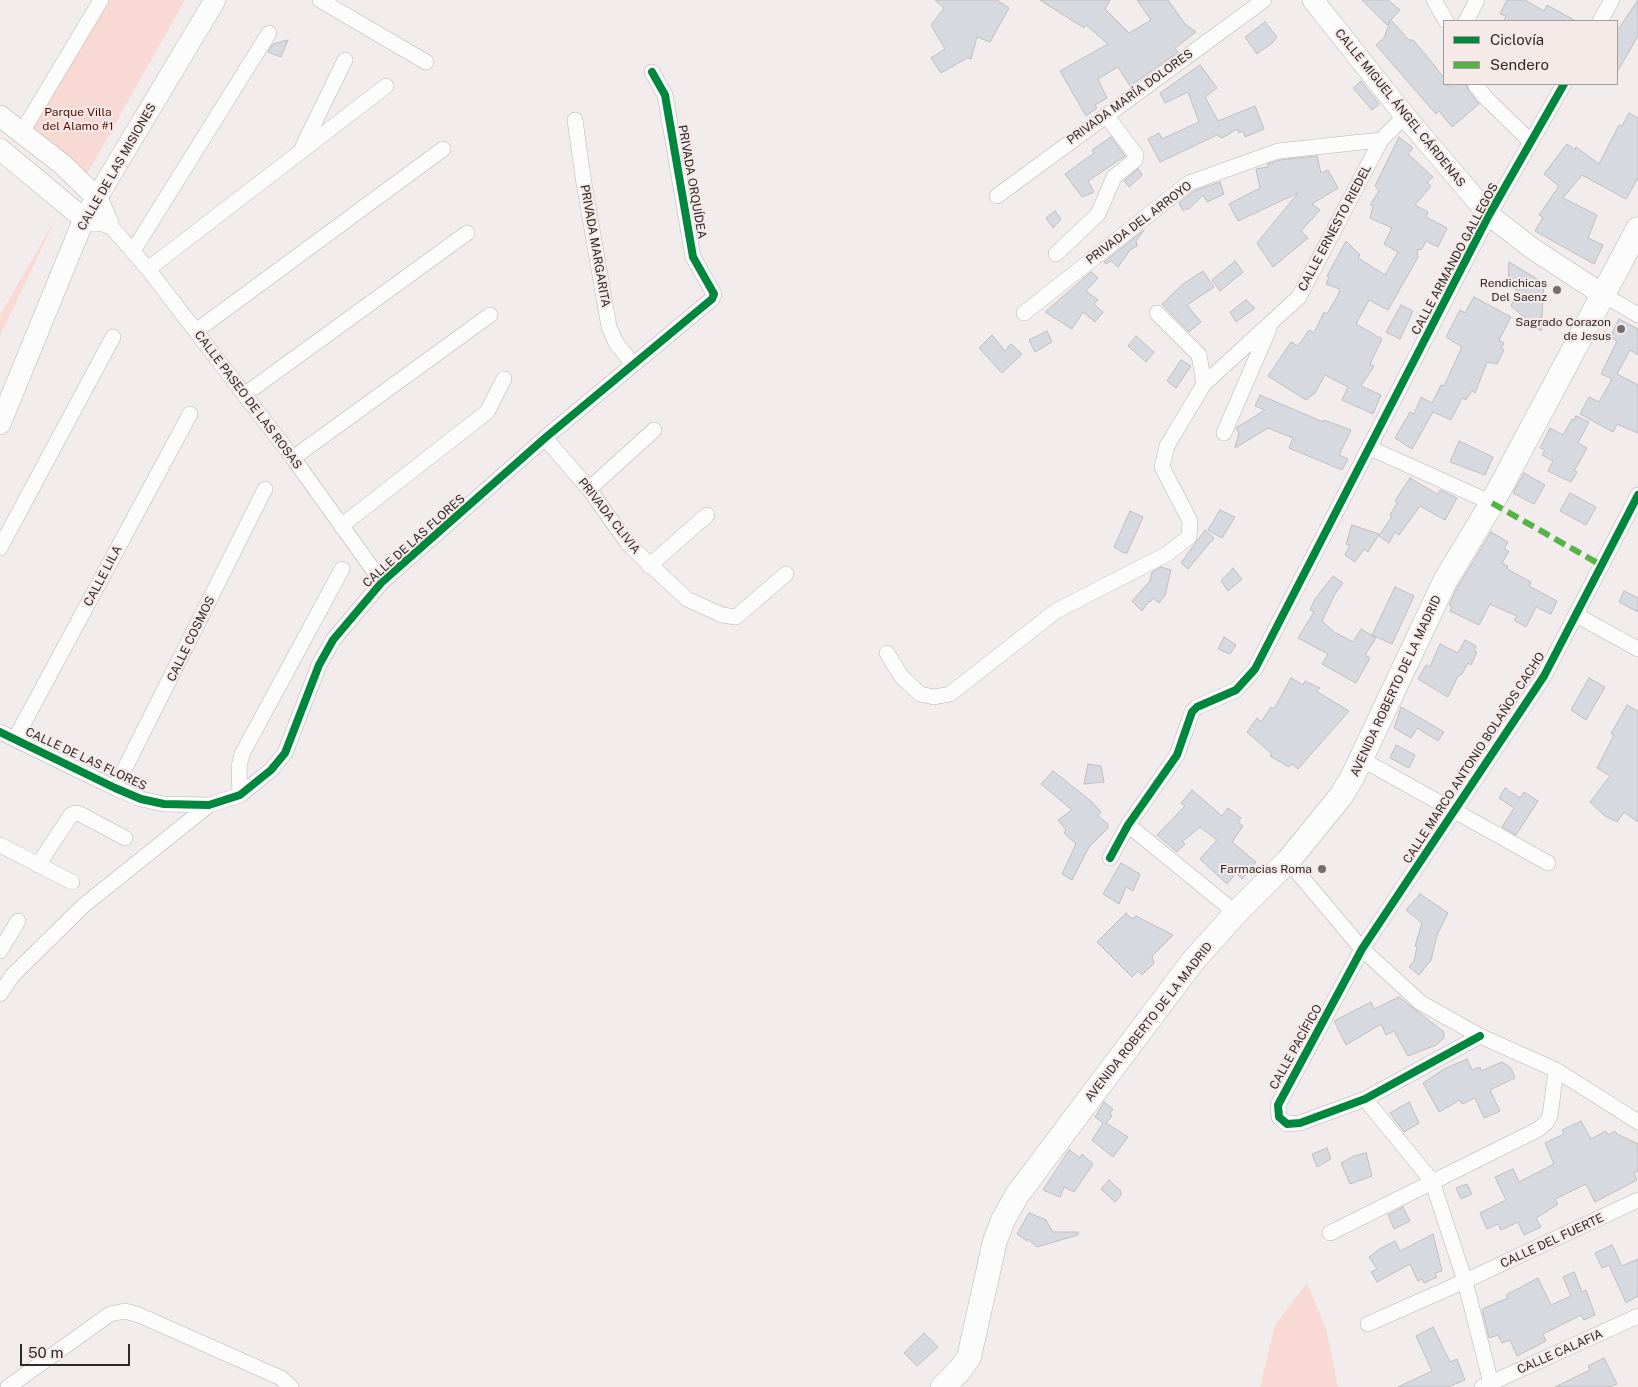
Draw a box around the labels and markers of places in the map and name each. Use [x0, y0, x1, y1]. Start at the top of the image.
place label: Rendichicas Del Saenz [1480, 276, 1547, 304]
marker: Rendichicas Del Saenz [1551, 284, 1563, 296]
place label: Sagrado Corazon de Jesus [1515, 315, 1611, 343]
marker: Sagrado Corazon de Jesus [1615, 323, 1627, 335]
place label: Farmacias Roma [1220, 862, 1312, 876]
marker: Farmacias Roma [1316, 863, 1328, 875]

